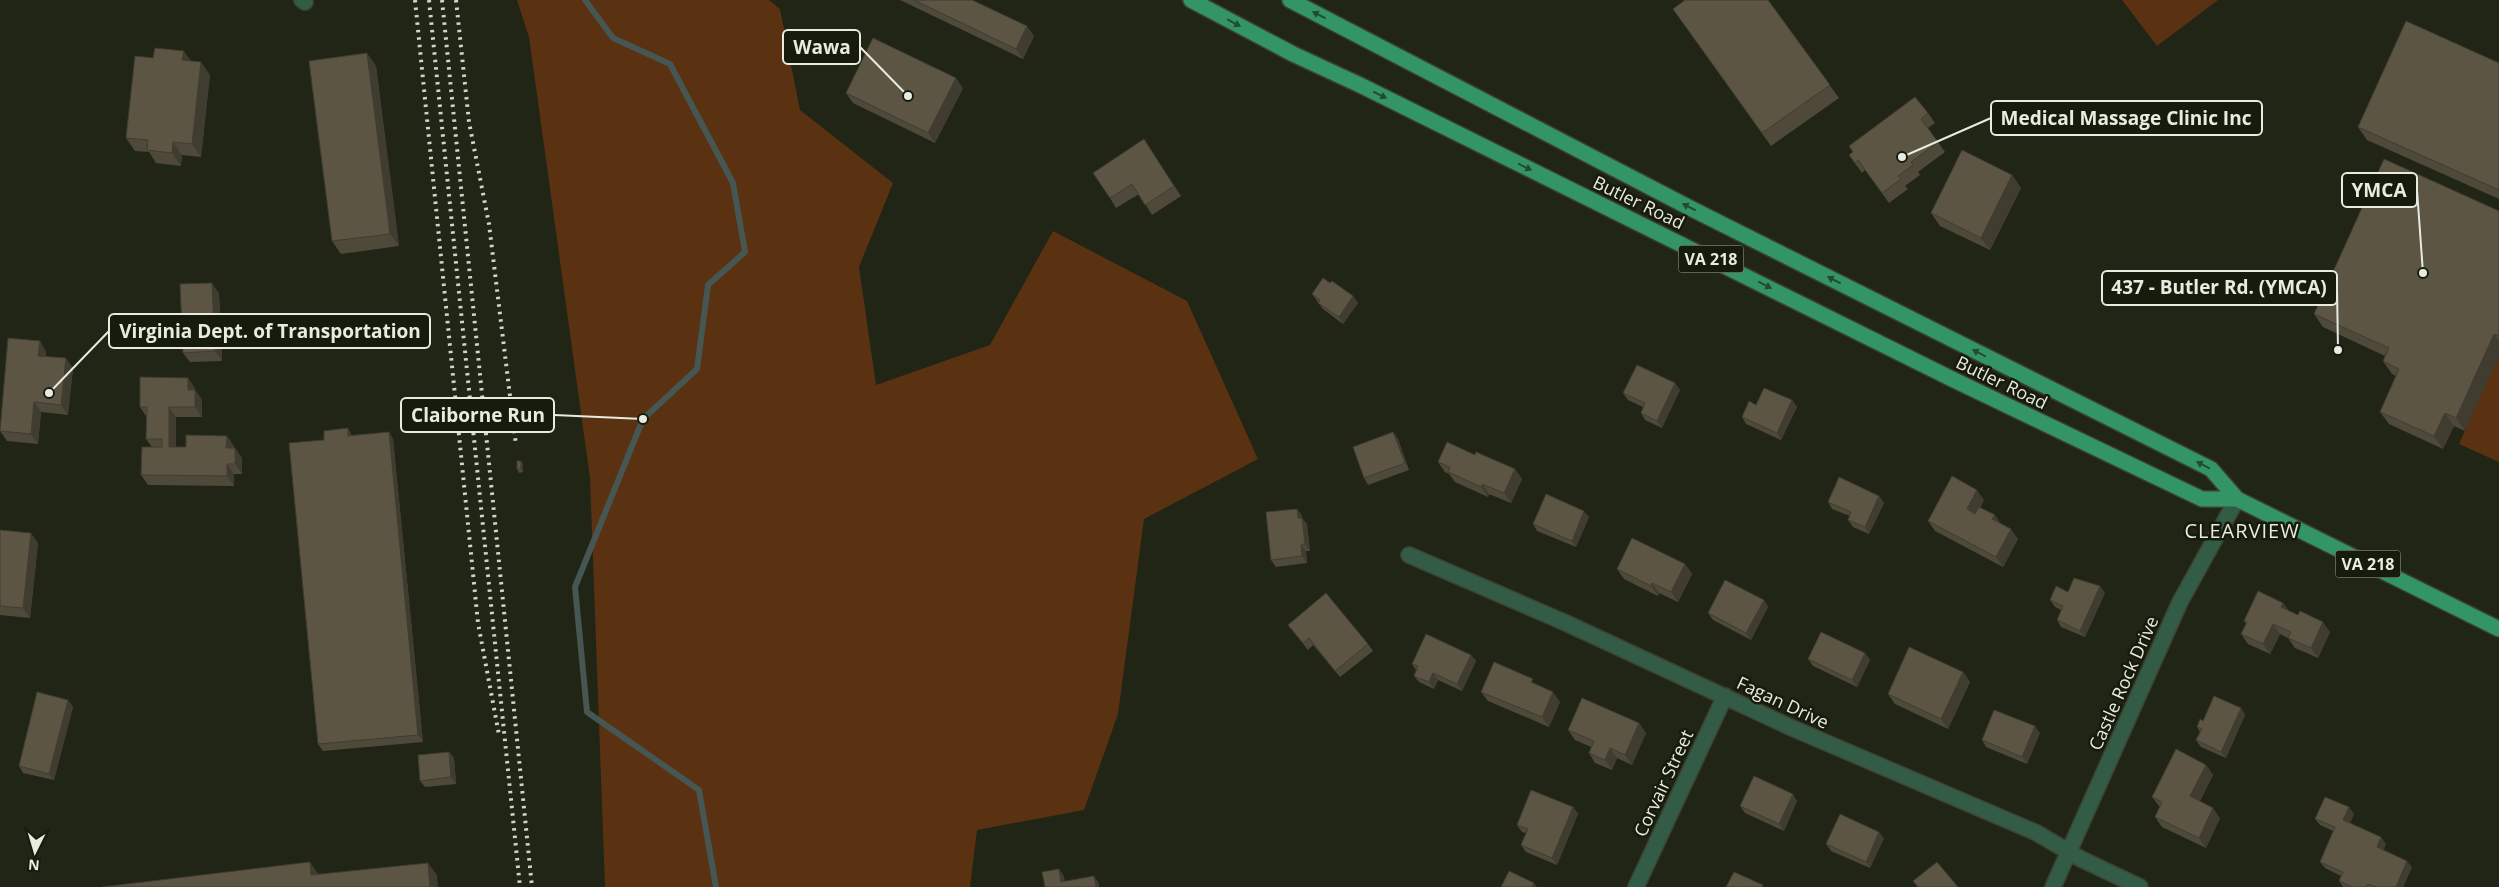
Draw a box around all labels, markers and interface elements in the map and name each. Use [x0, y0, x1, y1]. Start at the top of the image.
one-way arrow [1312, 11, 1327, 19]
one-way arrow [1227, 19, 1241, 27]
callout: Wawa [783, 30, 860, 64]
text: Wawa [793, 34, 851, 60]
one-way arrow [1373, 91, 1387, 99]
callout: Medical Massage Clinic Inc [1991, 101, 2262, 135]
text: Medical Massage Clinic Inc [2001, 105, 2252, 131]
one-way arrow [1518, 163, 1532, 171]
street label: Butler Road [1589, 170, 1689, 234]
callout: YMCA [2342, 173, 2417, 207]
text: YMCA [2352, 177, 2407, 203]
one-way arrow [1682, 203, 1696, 211]
road number: VA 218 [1678, 245, 1744, 272]
callout: 437 - Butler Rd. (YMCA) [2102, 271, 2337, 305]
text: 437 - Butler Rd. (YMCA) [2111, 274, 2327, 300]
one-way arrow [1827, 276, 1841, 284]
one-way arrow [1758, 282, 1772, 290]
callout: Virginia Dept. of Transportation [109, 314, 430, 348]
text: Virginia Dept. of Transportation [119, 318, 421, 344]
one-way arrow [1972, 349, 1986, 357]
street label: Butler Road [1952, 350, 2052, 414]
callout: Claiborne Run [401, 398, 554, 432]
text: Claiborne Run [411, 402, 545, 428]
one-way arrow [2196, 461, 2210, 469]
district label: CLEARVIEW [2184, 517, 2300, 544]
road number: VA 218 [2336, 550, 2400, 578]
street label: Castle Rock Drive [2083, 612, 2163, 754]
street label: Fagan Drive [1733, 670, 1833, 734]
street label: Corvair Street [1628, 726, 1698, 840]
north arrow [10, 827, 60, 877]
text: N [27, 855, 40, 875]

